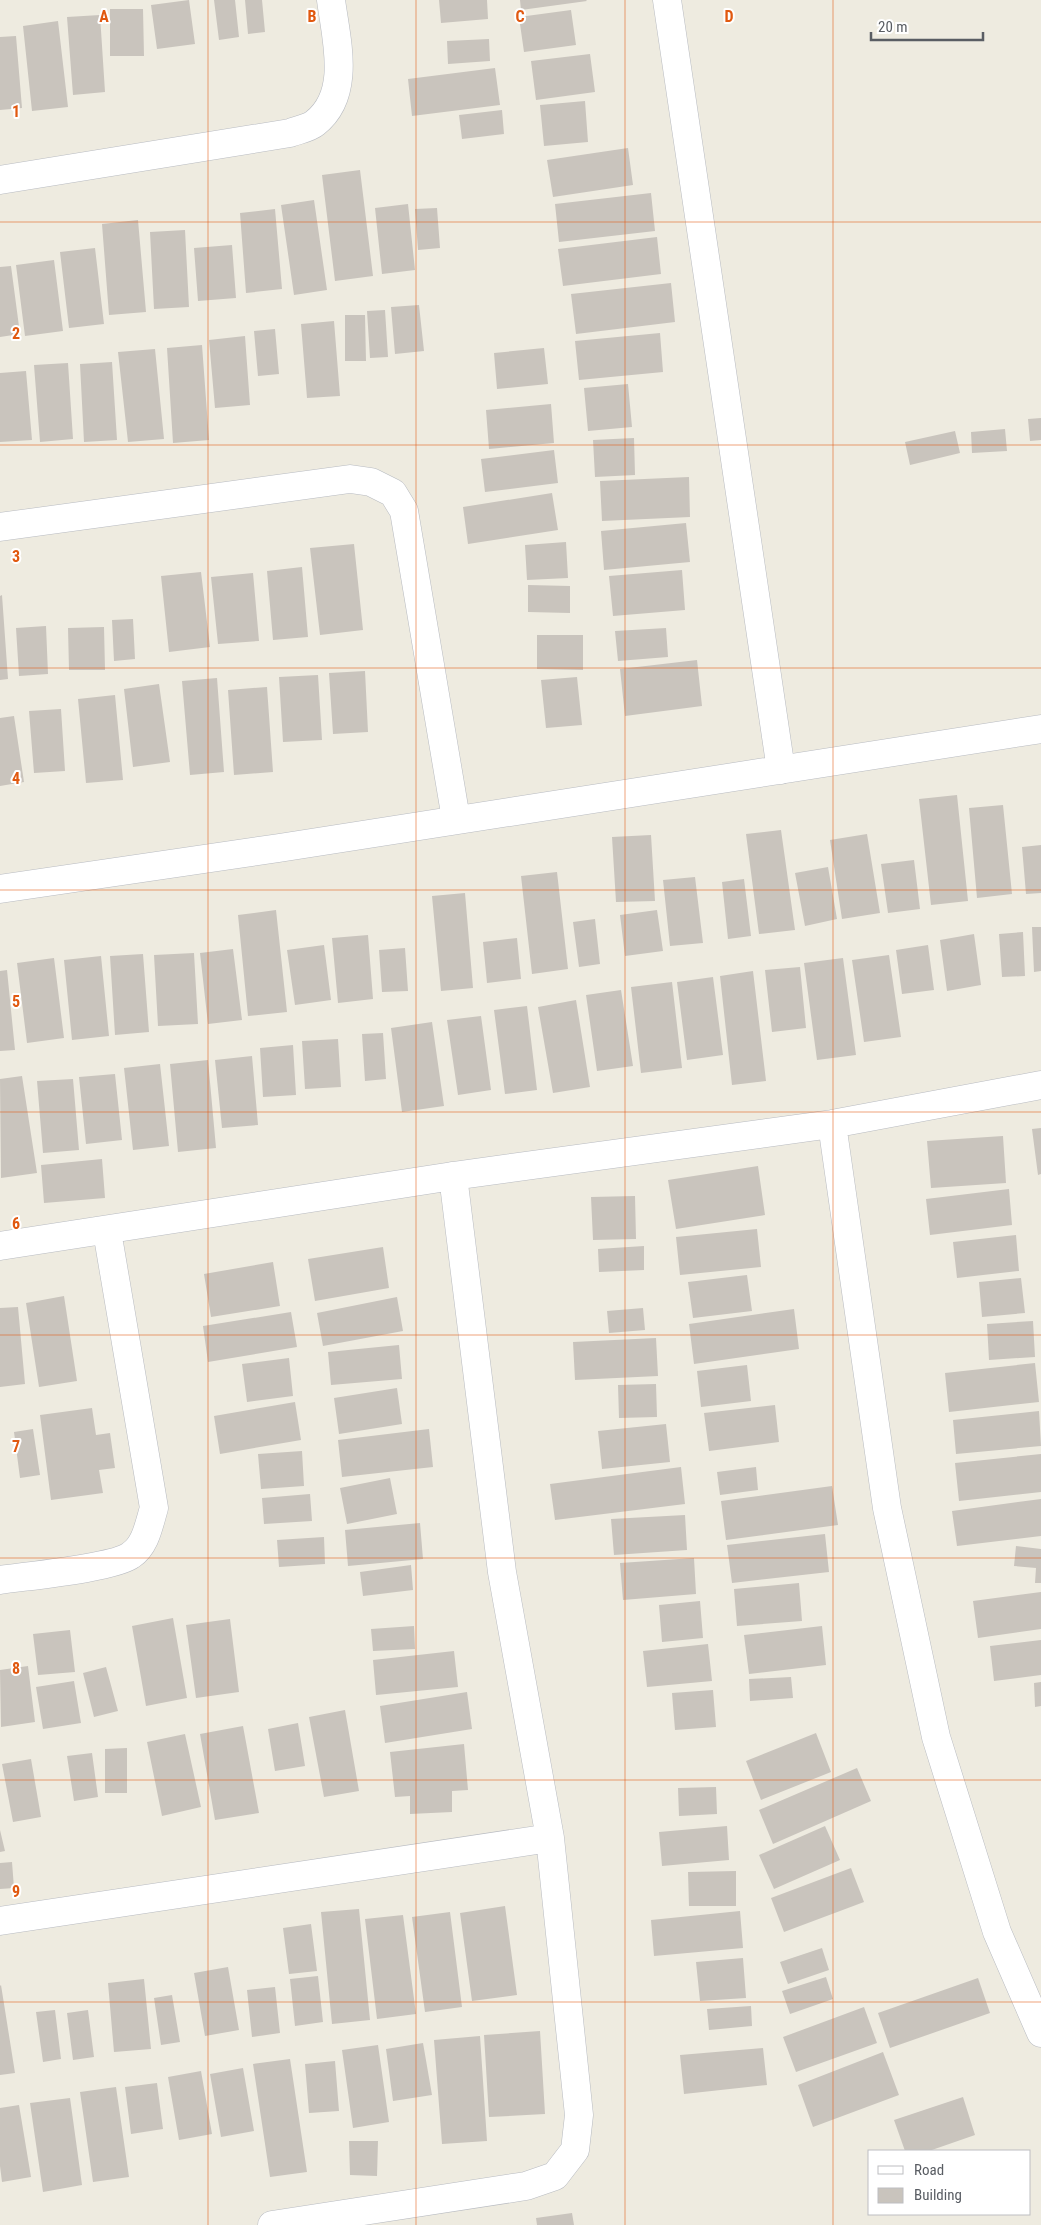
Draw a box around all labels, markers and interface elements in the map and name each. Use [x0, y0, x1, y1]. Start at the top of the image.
text: A [99, 7, 109, 26]
text: B [308, 7, 317, 26]
text: C [515, 7, 525, 26]
text: D [724, 7, 734, 26]
scale bar [871, 10, 984, 42]
text: 20 m [878, 18, 908, 36]
text: 1 [12, 102, 20, 121]
text: 2 [12, 324, 20, 343]
text: 3 [12, 547, 20, 566]
text: 4 [12, 769, 20, 788]
text: 5 [12, 992, 20, 1011]
text: 6 [12, 1214, 20, 1233]
text: 7 [12, 1437, 20, 1456]
text: 8 [12, 1659, 20, 1678]
text: 9 [12, 1882, 20, 1901]
legend [868, 2150, 1031, 2215]
text: Road [914, 2161, 944, 2179]
text: Building [914, 2186, 962, 2204]

